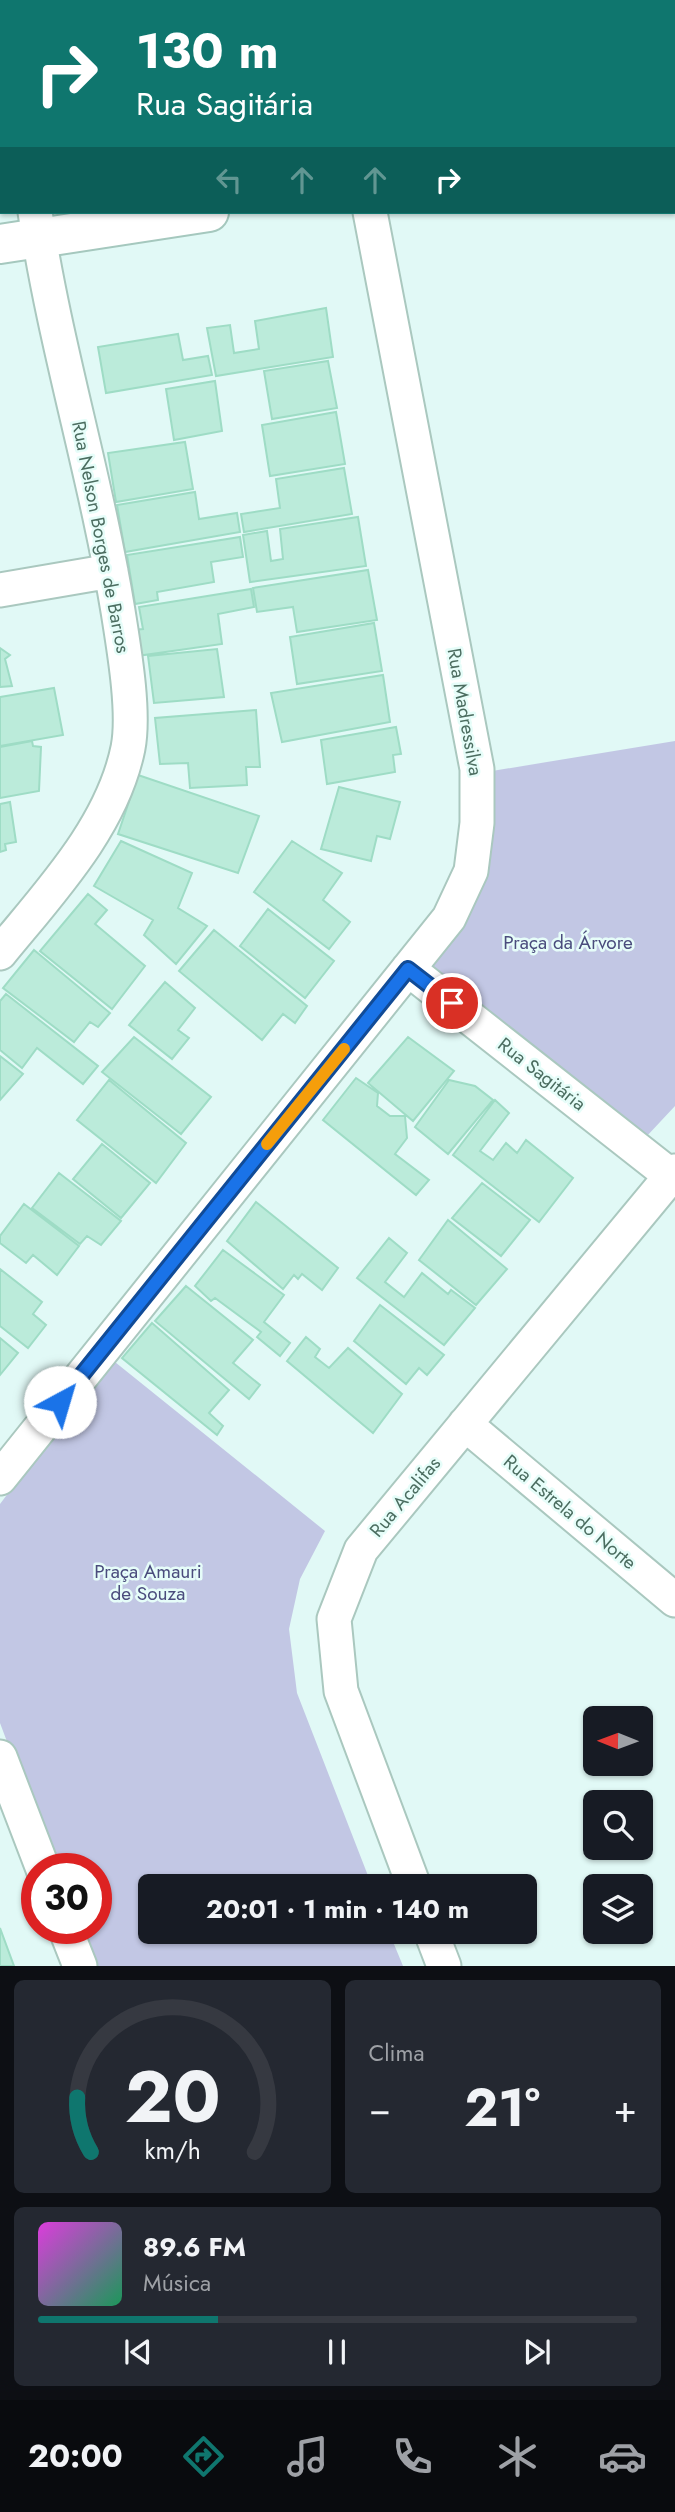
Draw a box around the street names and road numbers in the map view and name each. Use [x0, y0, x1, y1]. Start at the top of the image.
street label: Rua Nelson Borges de Barros [65, 419, 137, 656]
street label: Rua Madressilva [441, 646, 489, 778]
street label: Rua Sagitária [492, 1031, 592, 1117]
street label: Rua Estrela do Norte [498, 1448, 643, 1576]
street label: Rua Acalifas [363, 1451, 447, 1543]

